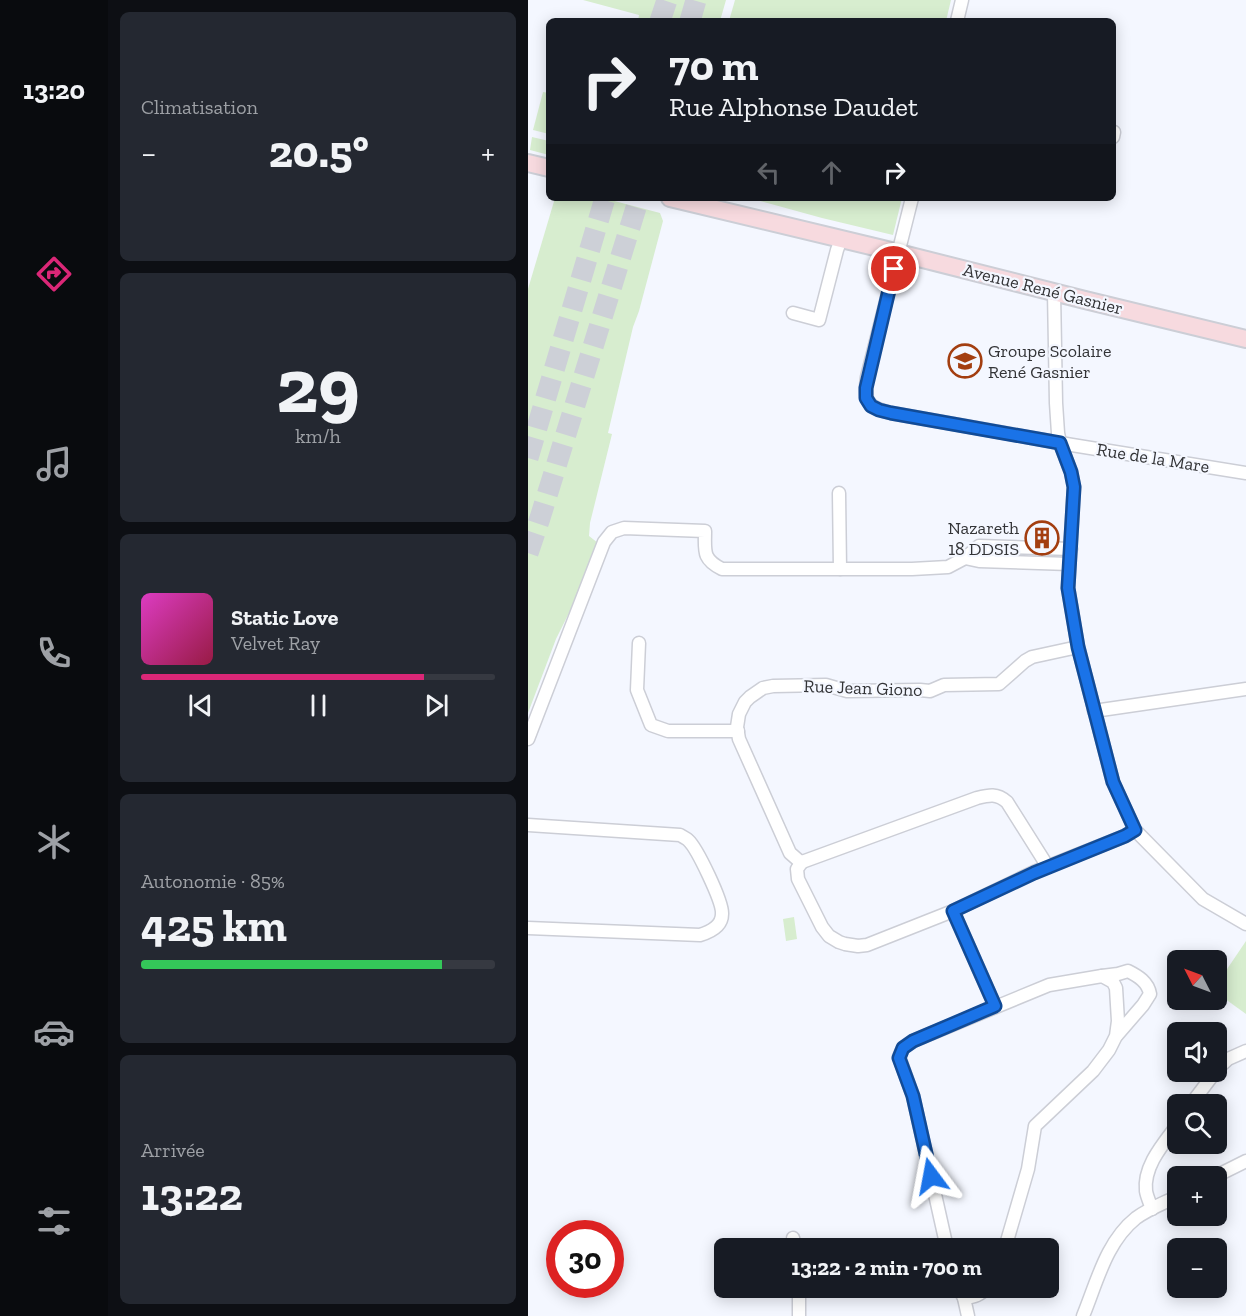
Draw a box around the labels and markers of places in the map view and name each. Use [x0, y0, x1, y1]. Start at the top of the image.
pin [868, 243, 919, 294]
place label: Groupe Scolaire René Gasnier [988, 340, 1111, 383]
school or university icon: Groupe Scolaire René Gasnier [947, 343, 983, 379]
place label: Nazareth 18 DDSIS [948, 517, 1019, 560]
building icon: Nazareth 18 DDSIS [1024, 520, 1060, 556]

